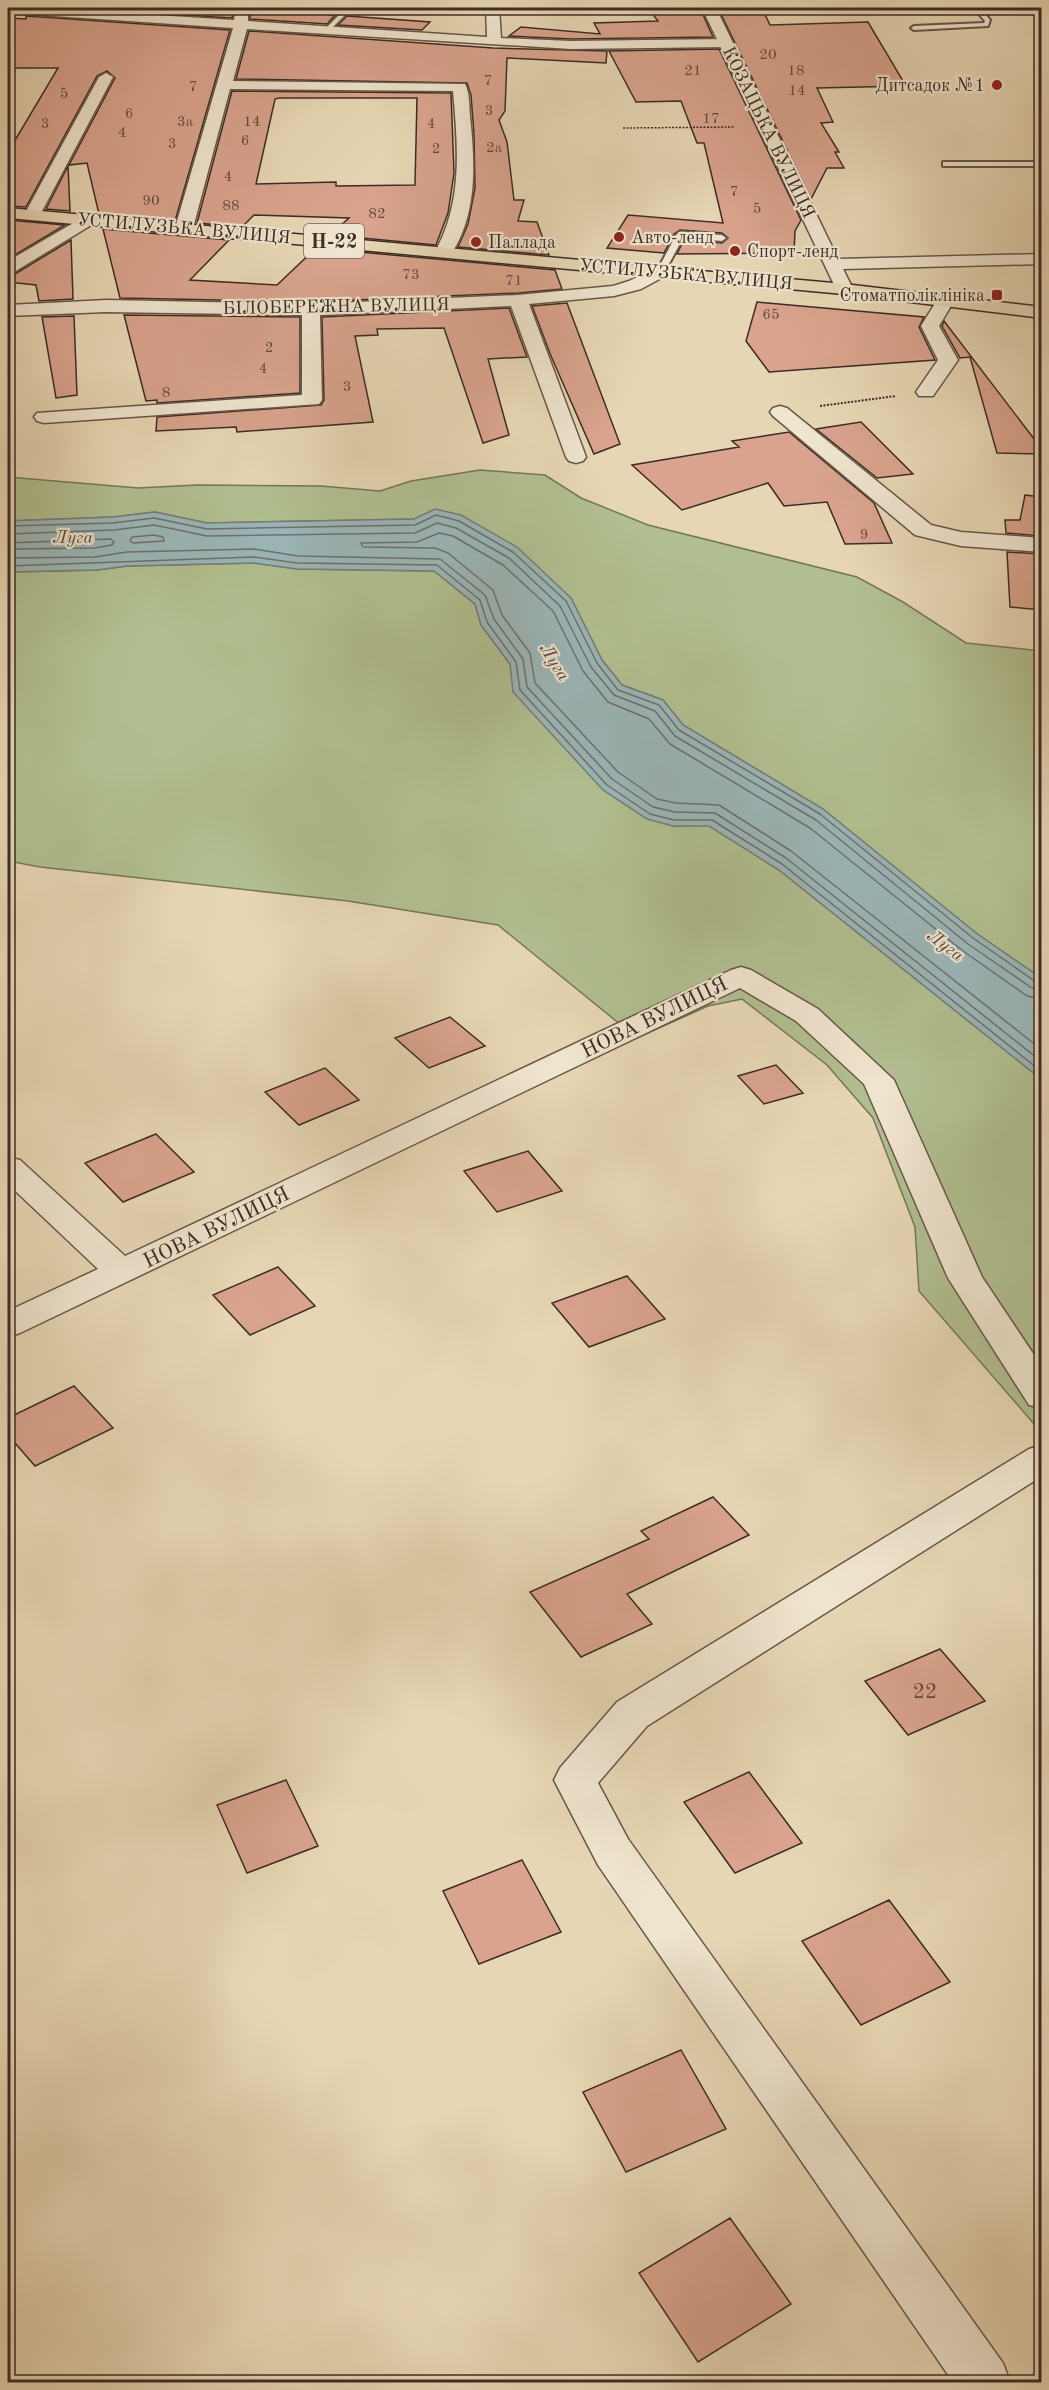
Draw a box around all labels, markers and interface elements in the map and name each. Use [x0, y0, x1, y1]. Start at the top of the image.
street label: КОЗАЦЬКА ВУЛИЦЯ [719, 44, 817, 221]
house number: 20 [759, 48, 777, 63]
house number: 21 [684, 64, 702, 79]
house number: 18 [787, 64, 805, 79]
house number: 7 [484, 74, 492, 89]
place label: Дитсадок №1 [875, 77, 985, 95]
marker: Дитсадок №1 [990, 78, 1004, 92]
house number: 7 [189, 80, 197, 95]
house number: 14 [788, 84, 806, 99]
house number: 5 [60, 87, 68, 102]
house number: 3 [485, 104, 493, 119]
house number: 6 [125, 107, 133, 122]
house number: 17 [702, 112, 720, 127]
house number: 3а [177, 115, 194, 130]
house number: 14 [243, 115, 261, 130]
house number: 3 [41, 117, 49, 132]
house number: 4 [427, 117, 435, 132]
house number: 4 [118, 126, 126, 141]
house number: 6 [241, 134, 249, 149]
house number: 3 [168, 137, 176, 152]
house number: 2а [486, 141, 503, 156]
house number: 2 [432, 142, 440, 157]
house number: 4 [224, 170, 232, 185]
house number: 7 [730, 185, 738, 200]
house number: 90 [142, 194, 160, 209]
house number: 88 [222, 199, 240, 214]
house number: 5 [753, 202, 761, 217]
house number: 82 [368, 207, 386, 222]
street label: УСТИЛУЗЬКА ВУЛИЦЯ [76, 211, 292, 247]
road number: Н-22 [304, 224, 364, 258]
place label: Авто-ленд [631, 229, 714, 247]
marker: Авто-ленд [612, 230, 626, 244]
place label: Паллада [488, 234, 556, 252]
marker: Паллада [469, 235, 483, 249]
place label: Спорт-ленд [747, 243, 839, 261]
marker: Спорт-ленд [728, 244, 742, 258]
street label: УСТИЛУЗЬКА ВУЛИЦЯ [578, 257, 794, 293]
house number: 73 [402, 268, 420, 283]
house number: 71 [505, 274, 523, 289]
place label: Стоматполіклініка [839, 287, 985, 305]
marker: Стоматполіклініка [990, 288, 1004, 302]
street label: БІЛОБЕРЕЖНА ВУЛИЦЯ [222, 296, 450, 318]
house number: 65 [762, 308, 780, 323]
house number: 2 [265, 341, 273, 356]
house number: 4 [259, 362, 267, 377]
house number: 3 [343, 380, 351, 395]
house number: 8 [162, 386, 170, 401]
house number: 9 [860, 528, 868, 543]
water label: Луга [53, 529, 94, 547]
water label: Луга [536, 641, 573, 685]
water label: Луга [924, 926, 967, 965]
street label: НОВА ВУЛИЦЯ [578, 974, 731, 1063]
street label: НОВА ВУЛИЦЯ [140, 1184, 293, 1273]
house number: 22 [913, 1682, 937, 1703]

